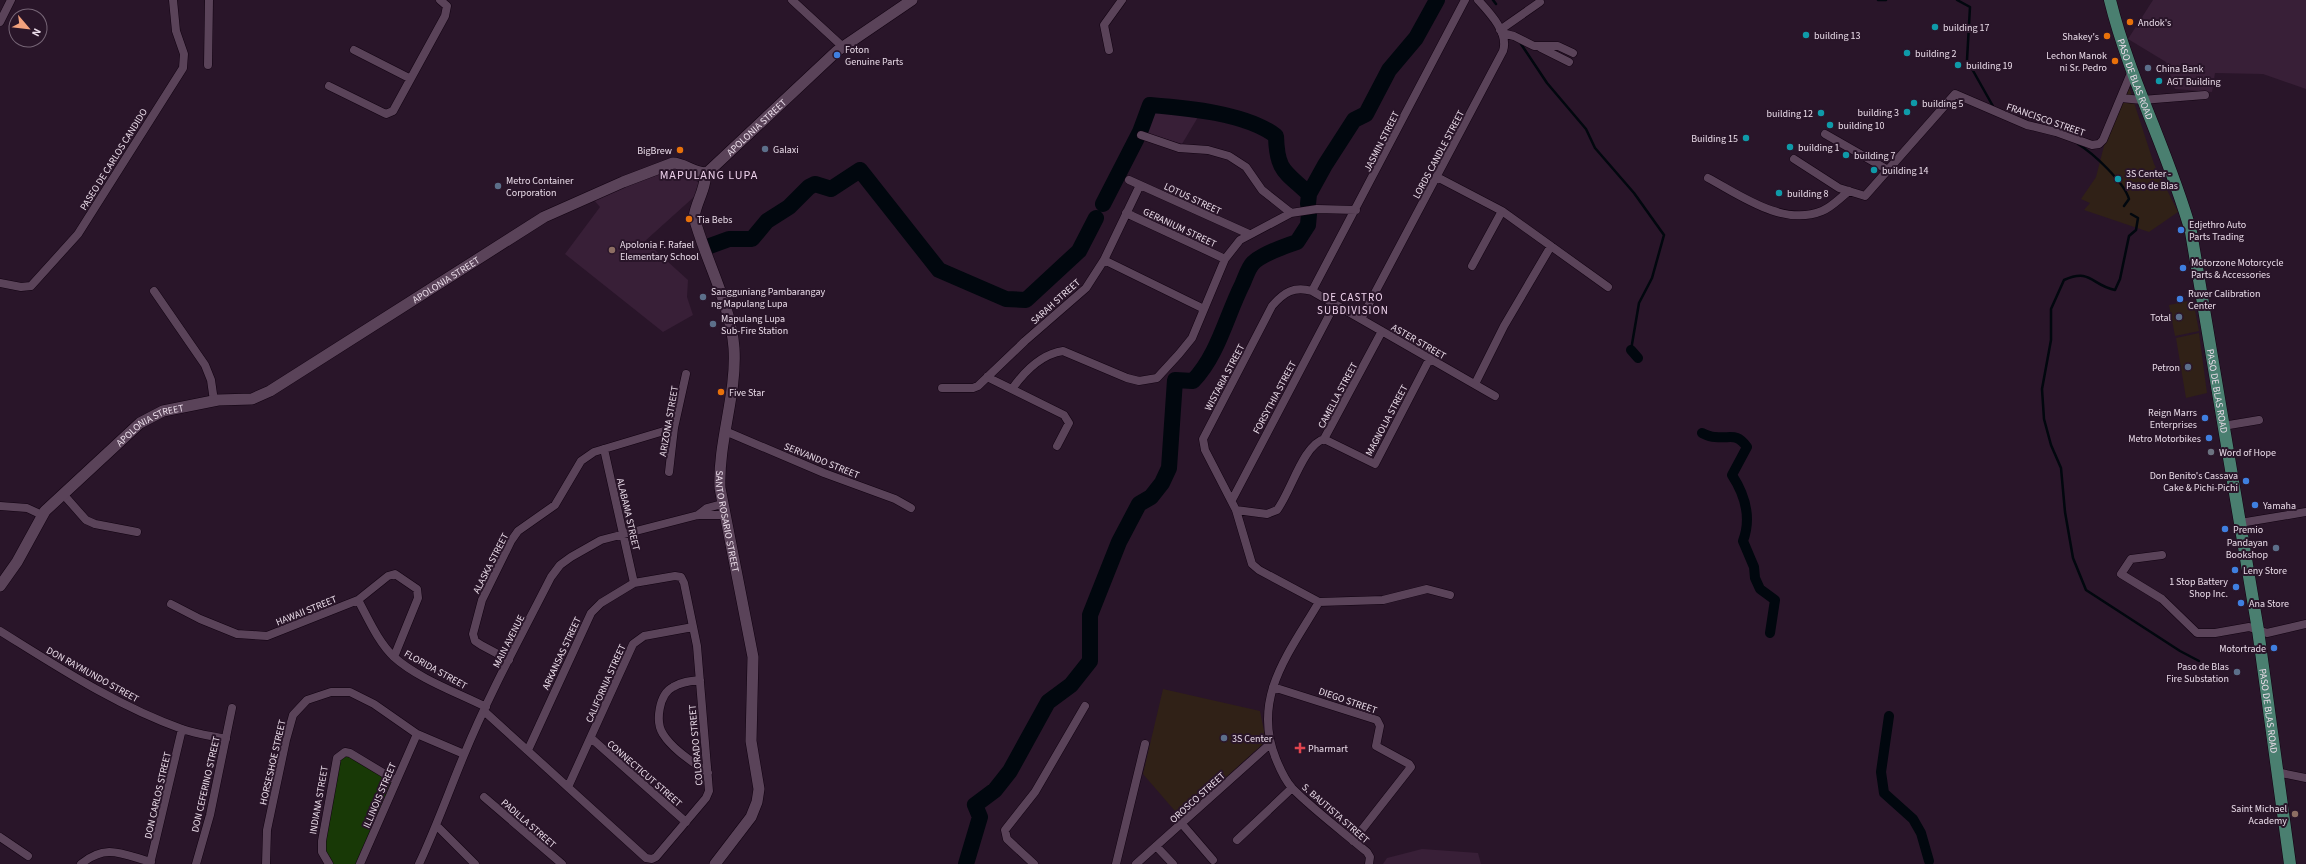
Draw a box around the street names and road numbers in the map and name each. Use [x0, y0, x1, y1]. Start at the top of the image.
street label: PASO DE BLAS ROAD [2113, 37, 2156, 122]
street label: APOLONIA STREET [724, 96, 790, 159]
street label: FRANCISCO STREET [2004, 100, 2087, 140]
street label: PASEO DE CARLOS CANDIDO [77, 106, 151, 213]
street label: LORDS CANDLE STREET [1410, 107, 1468, 201]
street label: JASMIN STREET [1361, 108, 1403, 174]
street label: LOTUS STREET [1161, 179, 1224, 219]
street label: GERANIUM STREET [1141, 205, 1219, 251]
street label: APOLONIA STREET [410, 253, 483, 307]
street label: SARAH STREET [1028, 275, 1084, 328]
street label: ASTER STREET [1389, 321, 1449, 363]
street label: WISTARIA STREET [1201, 341, 1249, 413]
street label: PASO DE BLAS ROAD [2203, 348, 2231, 434]
street label: FORSYTHIA STREET [1250, 358, 1300, 436]
street label: CAMELLA STREET [1315, 359, 1361, 431]
street label: MAGNOLIA STREET [1362, 382, 1412, 459]
street label: ARIZONA STREET [656, 384, 682, 458]
street label: APOLONIA STREET [113, 401, 186, 450]
street label: SERVANDO STREET [782, 439, 862, 483]
street label: SANTO ROSARIO STREET [712, 470, 742, 574]
street label: ALABAMA STREET [613, 477, 643, 552]
street label: ALASKA STREET [470, 530, 512, 596]
street label: HAWAII STREET [274, 592, 340, 630]
street label: MAIN AVENUE [490, 613, 528, 670]
street label: ARKANSAS STREET [539, 614, 585, 692]
street label: CALIFORNIA STREET [582, 641, 630, 725]
street label: DON RAYMUNDO STREET [44, 644, 142, 707]
street label: FLORIDA STREET [401, 647, 470, 693]
street label: PASO DE BLAS ROAD [2255, 668, 2281, 754]
street label: DIEGO STREET [1317, 684, 1379, 718]
street label: COLORADO STREET [685, 703, 707, 786]
street label: HORSESHOE STREET [256, 718, 290, 806]
street label: DON CEFERINO STREET [188, 734, 224, 834]
street label: CONNECTICUT STREET [604, 737, 685, 811]
street label: DON CARLOS STREET [141, 750, 175, 840]
street label: ILLINOIS STREET [360, 760, 400, 830]
street label: INDIANA STREET [306, 764, 332, 836]
street label: OROSCO STREET [1167, 769, 1229, 827]
street label: S. BAUTISTA STREET [1299, 781, 1373, 847]
street label: PADILLA STREET [498, 796, 559, 852]

